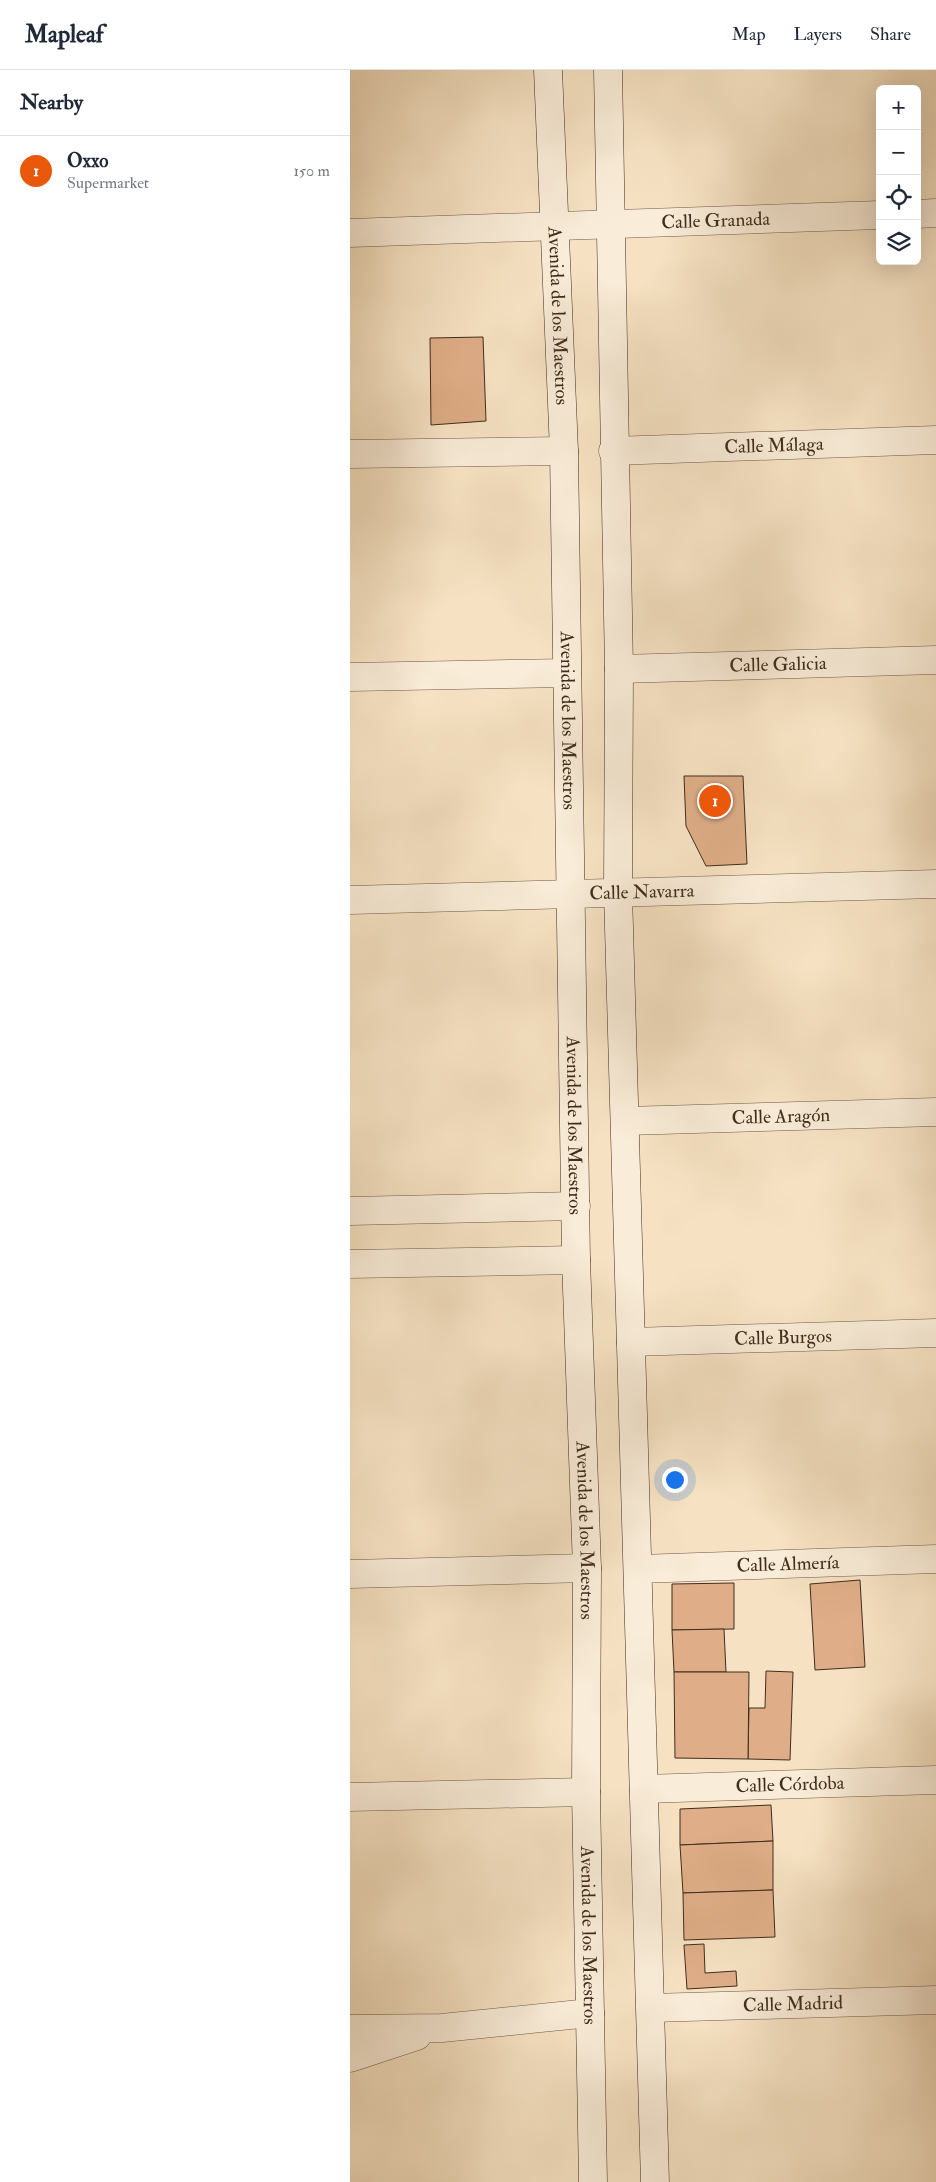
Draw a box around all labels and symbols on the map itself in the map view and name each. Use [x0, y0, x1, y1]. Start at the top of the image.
street label: Calle Granada [661, 207, 771, 234]
street label: Avenida de los Maestros [543, 225, 574, 406]
street label: Calle Málaga [724, 432, 824, 459]
street label: Avenida de los Maestros [555, 630, 581, 810]
street label: Calle Galicia [729, 651, 827, 678]
pin: 1 [699, 782, 731, 820]
street label: Calle Navarra [589, 879, 695, 905]
street label: Avenida de los Maestros [561, 1035, 587, 1215]
street label: Calle Aragón [731, 1103, 831, 1130]
street label: Calle Burgos [734, 1324, 832, 1351]
street label: Avenida de los Maestros [570, 1440, 599, 1620]
your location [662, 1467, 688, 1493]
street label: Calle Almería [736, 1550, 840, 1578]
street label: Calle Córdoba [735, 1771, 845, 1798]
street label: Avenida de los Maestros [575, 1845, 602, 2025]
street label: Calle Madrid [743, 1991, 844, 2017]

